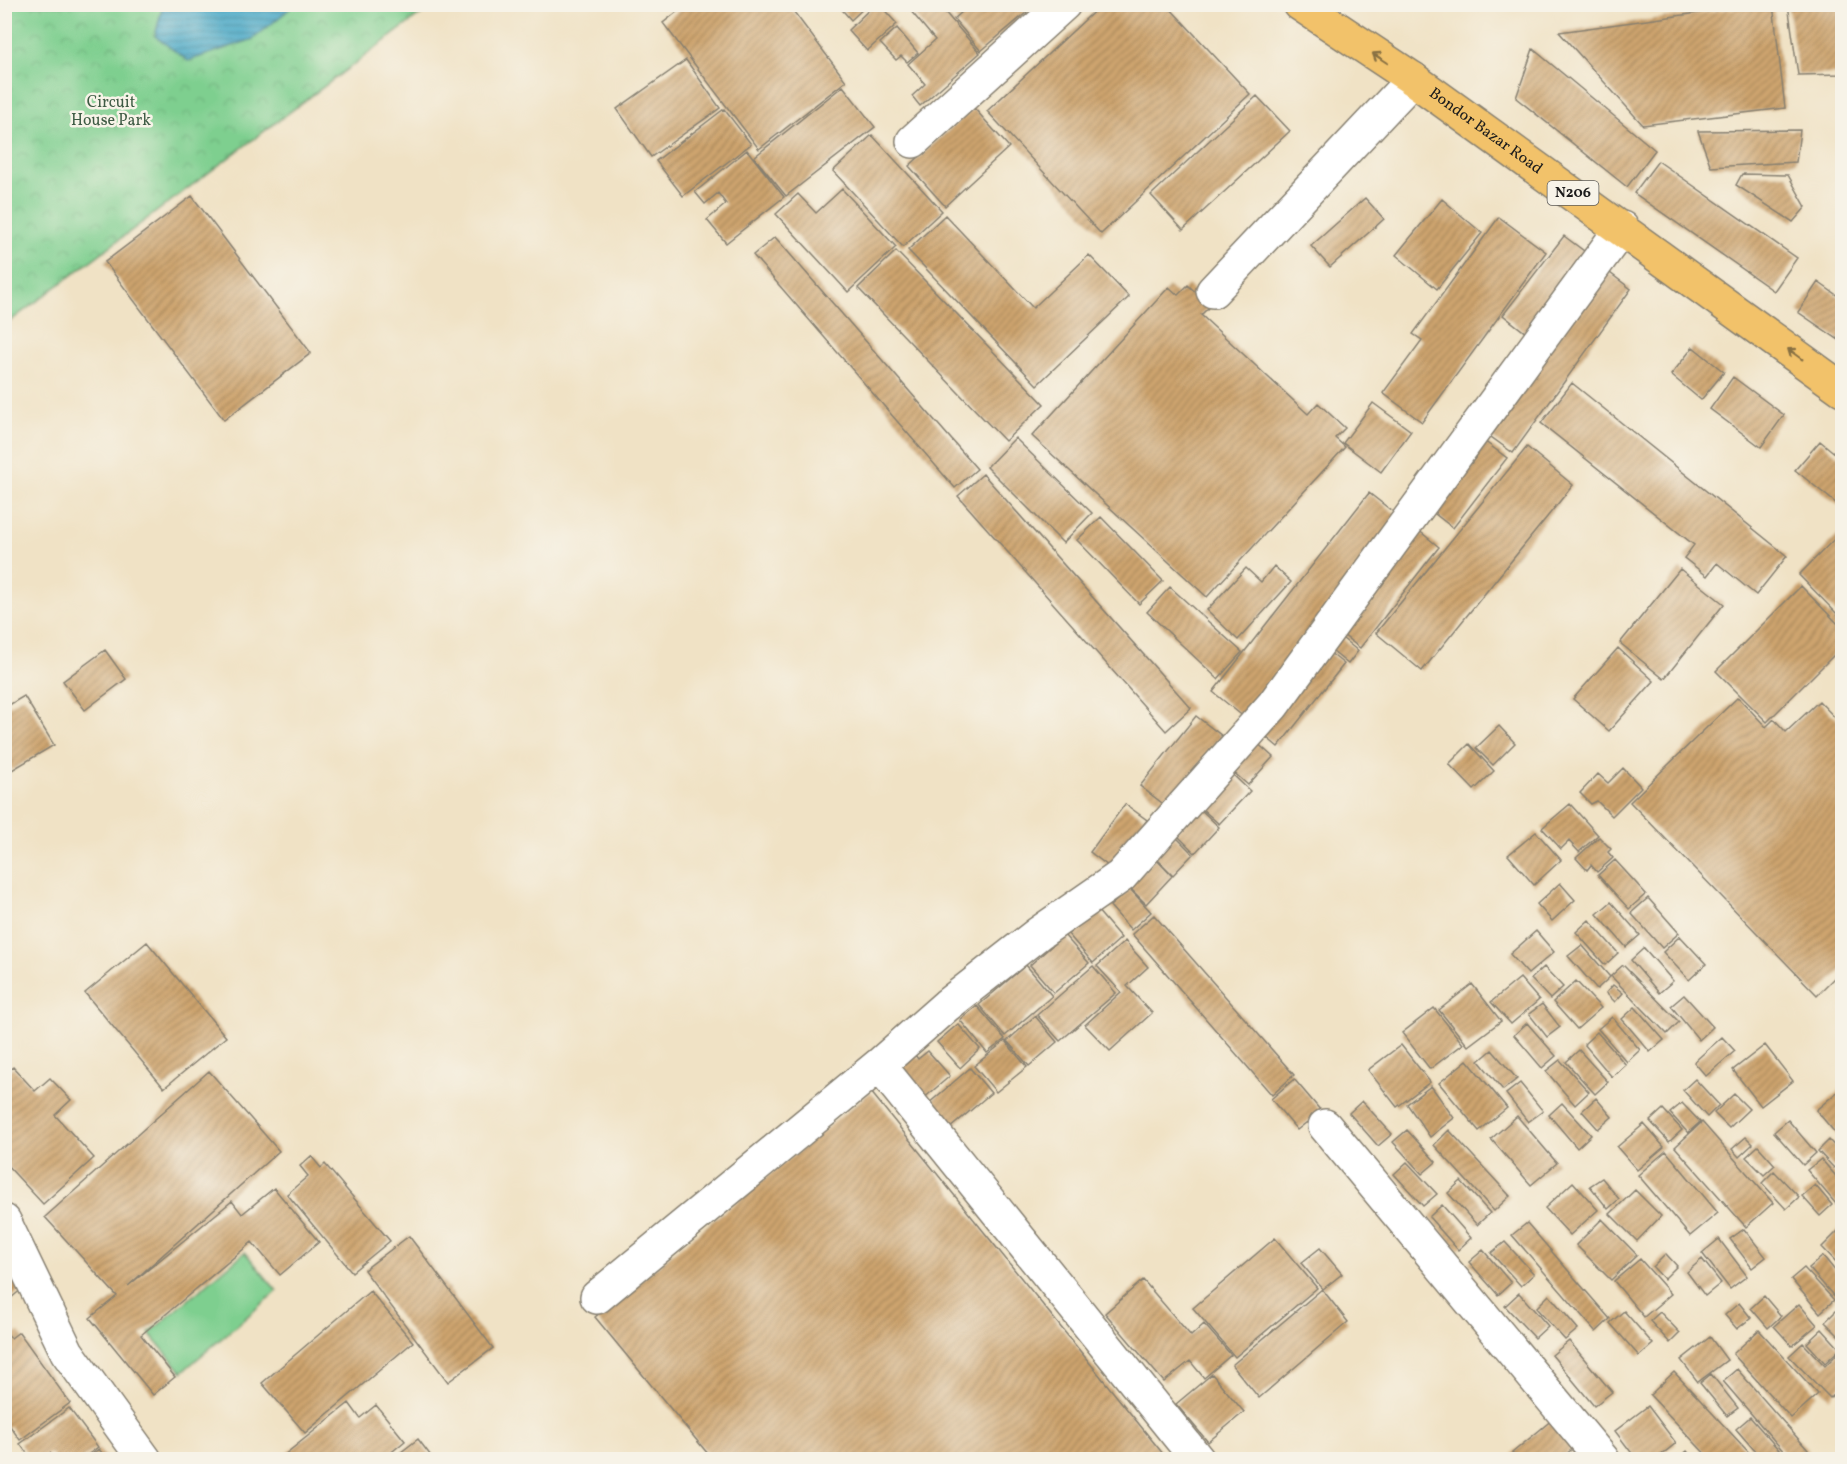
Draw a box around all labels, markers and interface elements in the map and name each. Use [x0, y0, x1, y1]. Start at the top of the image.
one-way arrow [1372, 51, 1389, 64]
street label: Bondor Bazar Road [1424, 83, 1547, 180]
park label: Circuit House Park [71, 92, 151, 132]
road number: N206 [1548, 181, 1598, 205]
one-way arrow [1788, 348, 1804, 360]

